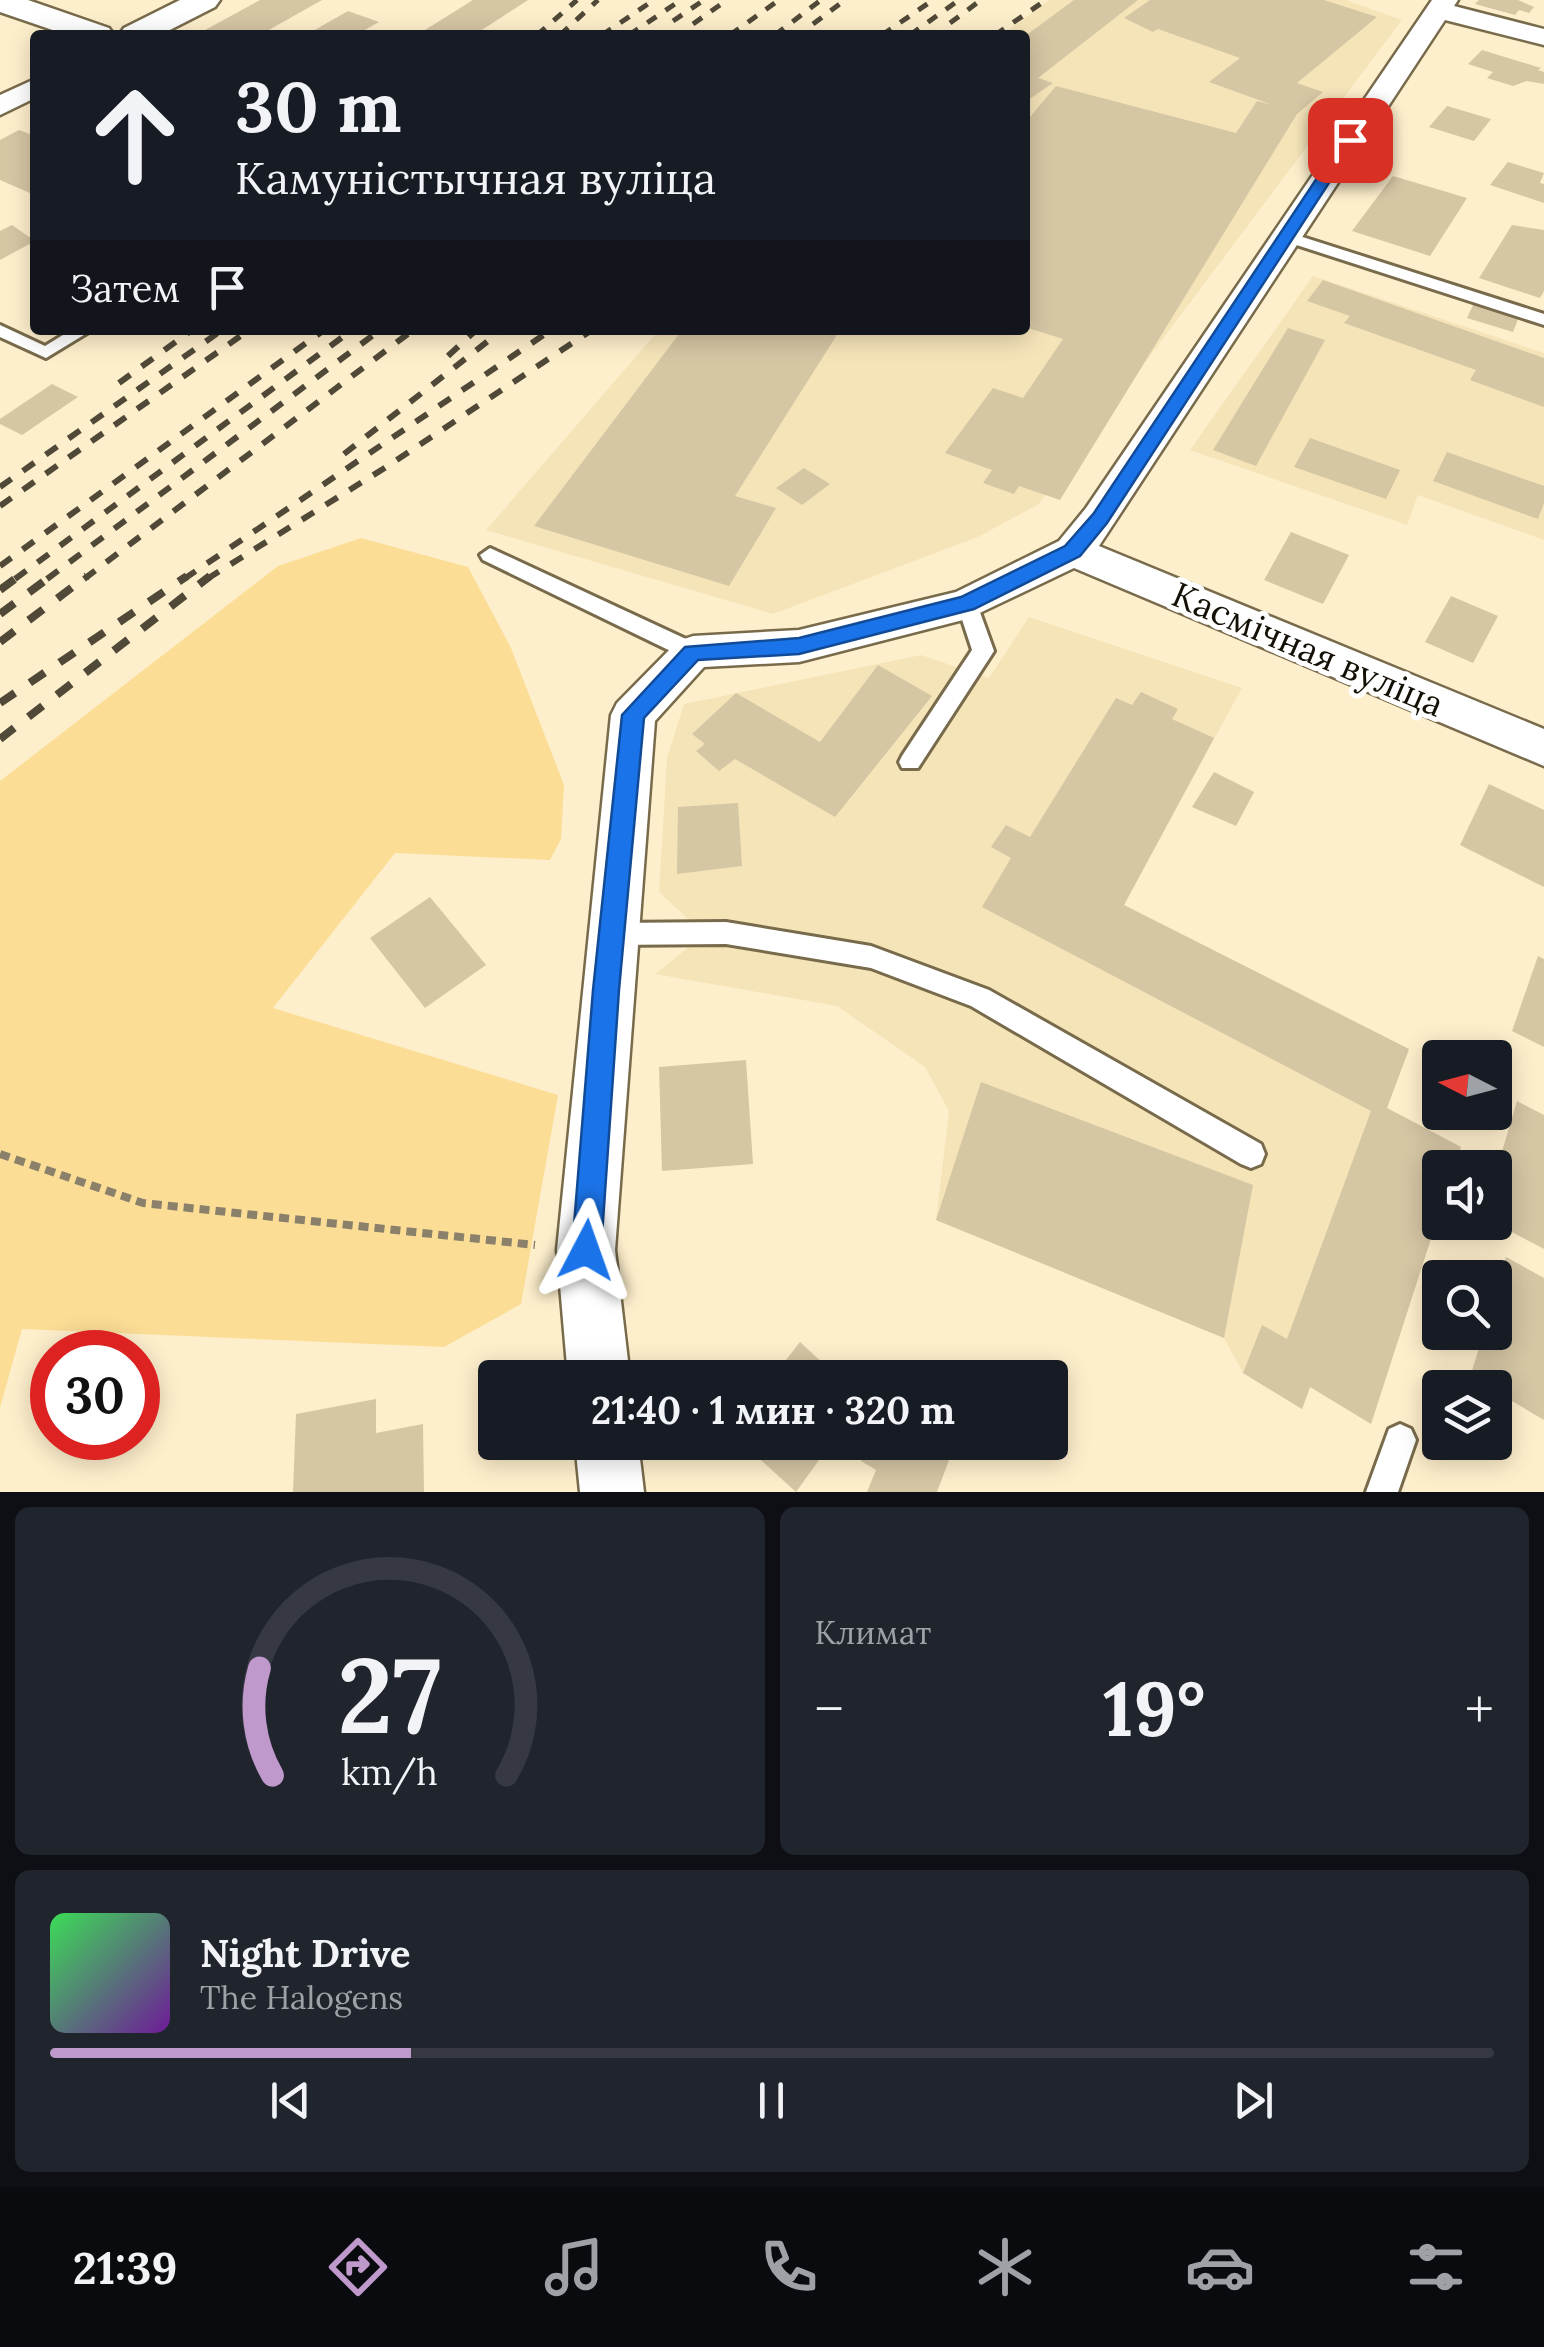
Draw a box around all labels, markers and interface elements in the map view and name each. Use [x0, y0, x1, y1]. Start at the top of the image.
text: 30 m [235, 62, 402, 151]
icon: ahead [70, 70, 200, 200]
pin [1308, 98, 1393, 183]
icon: arrive [1323, 113, 1378, 168]
text: Камуністычная вуліца [235, 149, 716, 206]
icon: arrive [200, 260, 255, 315]
text: Затем [70, 264, 180, 312]
street label: Касмічная вуліца [1165, 572, 1451, 726]
north arrow [1422, 1040, 1512, 1130]
map controls [1422, 1040, 1512, 1460]
button: sound [1422, 1150, 1512, 1240]
position arrow [534, 1198, 638, 1302]
button: search [1422, 1260, 1512, 1350]
speed limit sign: 30 [30, 1330, 160, 1460]
button: layers [1422, 1370, 1512, 1460]
text: 21:40 · 1 мин · 320 m [591, 1386, 955, 1434]
text: Климат [815, 1612, 931, 1653]
text: 27 [338, 1628, 442, 1761]
text: 19° [1103, 1661, 1205, 1757]
text: − [815, 1674, 844, 1744]
text: + [1465, 1674, 1494, 1744]
text: km/h [341, 1749, 438, 1795]
text: Night Drive [200, 1929, 411, 1977]
text: The Halogens [200, 1977, 403, 2018]
icon: previous [263, 2073, 318, 2128]
icon: pause [744, 2073, 799, 2128]
icon: next [1226, 2073, 1281, 2128]
icon: directions [323, 2232, 393, 2302]
icon: music [539, 2232, 609, 2302]
icon: phone [754, 2232, 824, 2302]
icon: climate [970, 2232, 1040, 2302]
icon: car [1185, 2232, 1255, 2302]
icon: filters [1401, 2232, 1471, 2302]
text: 21:39 [73, 2239, 177, 2296]

